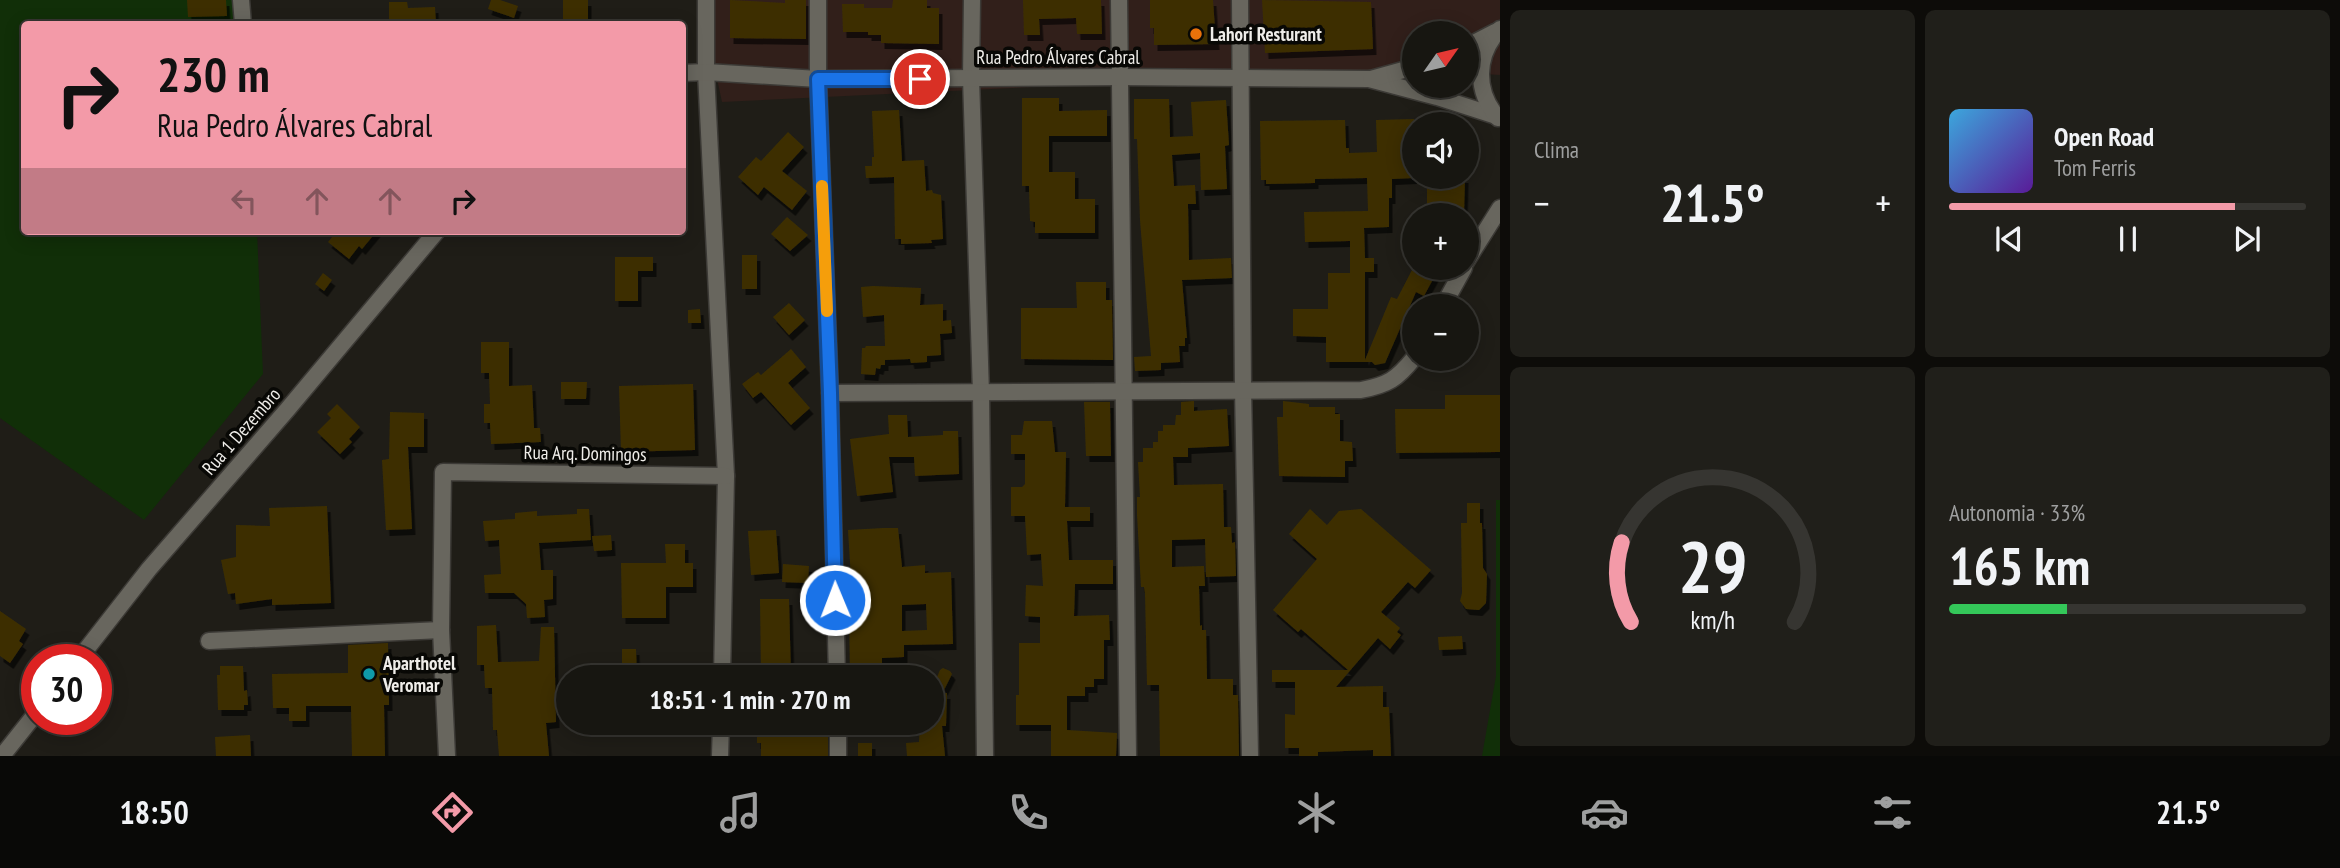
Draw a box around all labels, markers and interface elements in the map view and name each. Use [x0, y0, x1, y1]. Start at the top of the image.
north arrow [1402, 21, 1479, 98]
map controls [1402, 21, 1479, 371]
place label: Lahori Resturant [1210, 22, 1322, 46]
marker: Lahori Resturant [1188, 26, 1204, 42]
text: 230 m [157, 42, 270, 106]
street label: Rua Pedro Álvares Cabral [976, 45, 1140, 69]
icon: right [42, 49, 133, 140]
pin [890, 49, 950, 109]
icon: arrive [901, 60, 939, 98]
text: Rua Pedro Álvares Cabral [157, 104, 432, 146]
button: sound [1402, 112, 1479, 189]
text: Open Road [2054, 120, 2154, 153]
text: Clima [1534, 135, 1579, 164]
text: Tom Ferris [2054, 153, 2136, 182]
text: 21.5° [1660, 169, 1765, 236]
text: − [1534, 178, 1550, 227]
text: + [1875, 178, 1891, 227]
icon: left [225, 182, 263, 220]
icon: ahead [298, 182, 336, 220]
icon: ahead [371, 182, 409, 220]
icon: right [444, 182, 482, 220]
button: + [1402, 203, 1479, 280]
icon: previous [1990, 220, 2028, 258]
icon: pause [2109, 220, 2147, 258]
icon: next [2228, 220, 2266, 258]
button: − [1402, 294, 1479, 371]
street label: Rua 1 Dezembro [197, 382, 285, 480]
street label: Rua Arq. Domingos [523, 440, 647, 466]
text: Autonomia · 33% [1949, 498, 2085, 527]
text: 29 [1678, 519, 1747, 613]
text: 165 km [1949, 532, 2090, 599]
position arrow [798, 563, 872, 637]
text: km/h [1690, 604, 1735, 636]
speed limit sign: 30 [21, 644, 112, 735]
place label: Aparthotel Veromar [382, 651, 456, 697]
marker: Aparthotel Veromar [361, 666, 377, 682]
text: 18:51 · 1 min · 270 m [650, 683, 850, 716]
icon: directions [428, 788, 477, 837]
icon: music [716, 788, 765, 837]
icon: phone [1004, 788, 1053, 837]
icon: climate [1292, 788, 1341, 837]
icon: car [1580, 788, 1629, 837]
icon: filters [1868, 788, 1917, 837]
text: 18:50 [120, 791, 189, 833]
text: 21.5° [2156, 791, 2220, 833]

